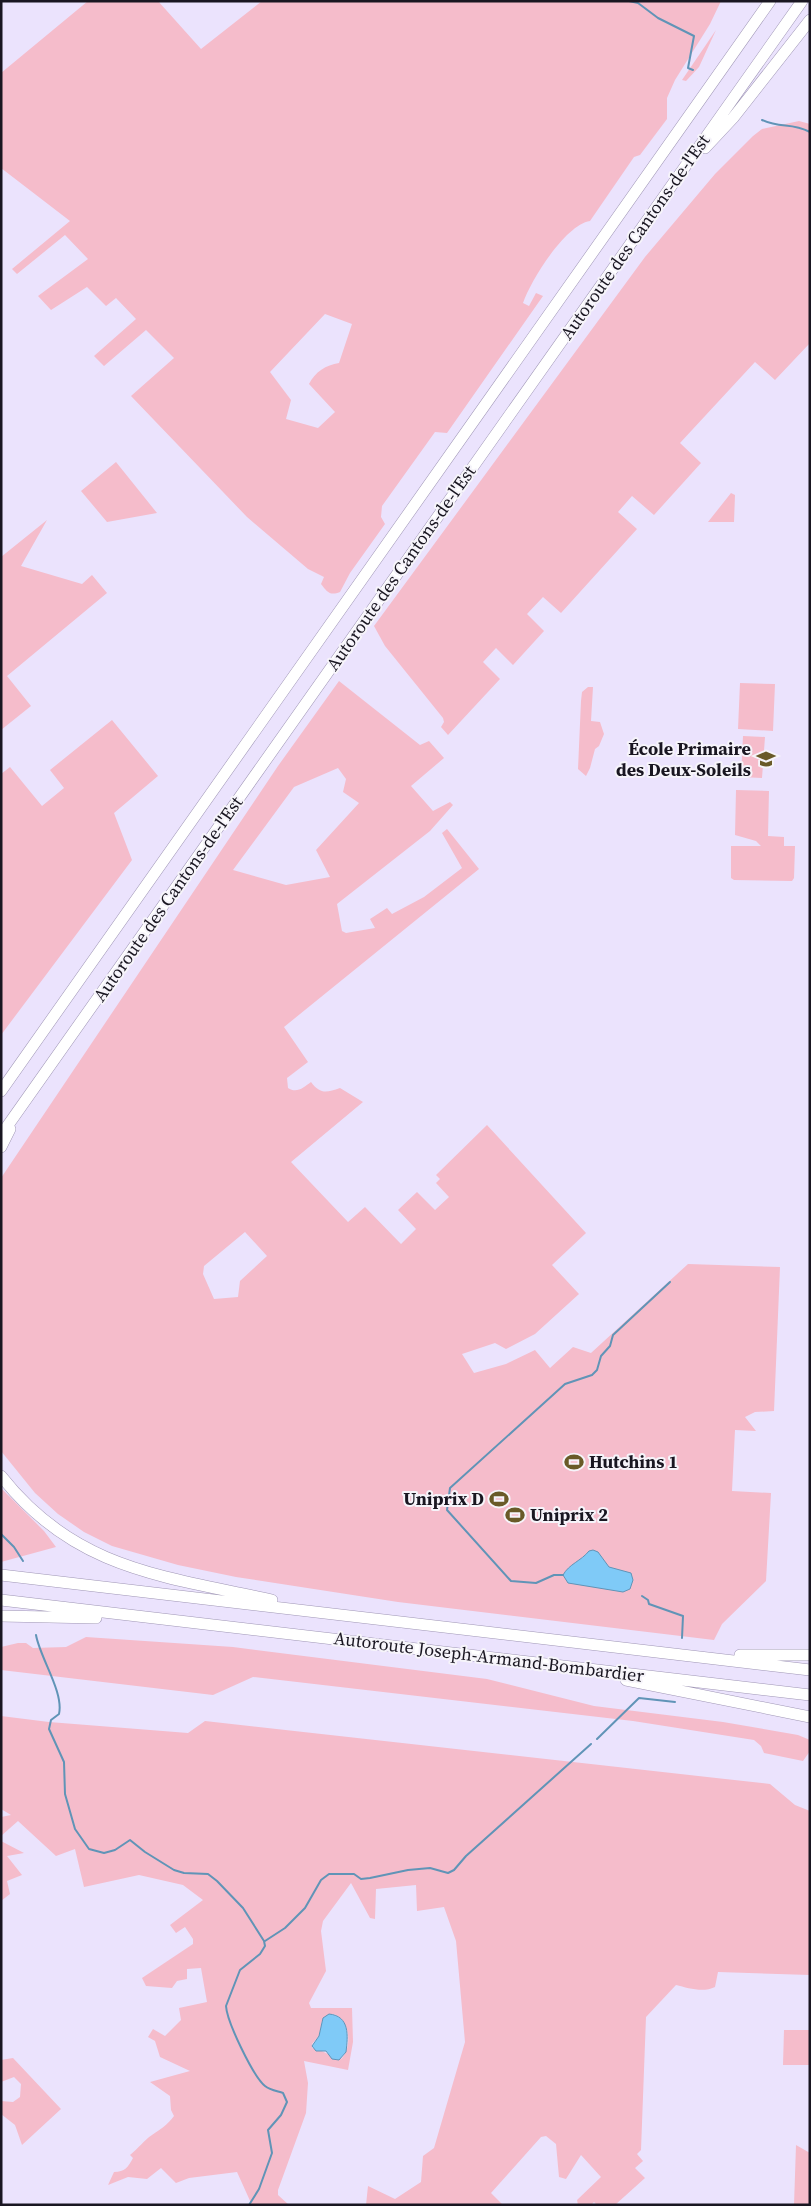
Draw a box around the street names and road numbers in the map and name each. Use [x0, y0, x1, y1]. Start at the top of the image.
street label: Autoroute des Cantons-de-l'Est [554, 129, 715, 344]
street label: Autoroute des Cantons-de-l'Est [320, 460, 481, 675]
street label: Autoroute des Cantons-de-l'Est [87, 791, 248, 1006]
street label: Autoroute Joseph-Armand-Bombardier [333, 1625, 646, 1688]

